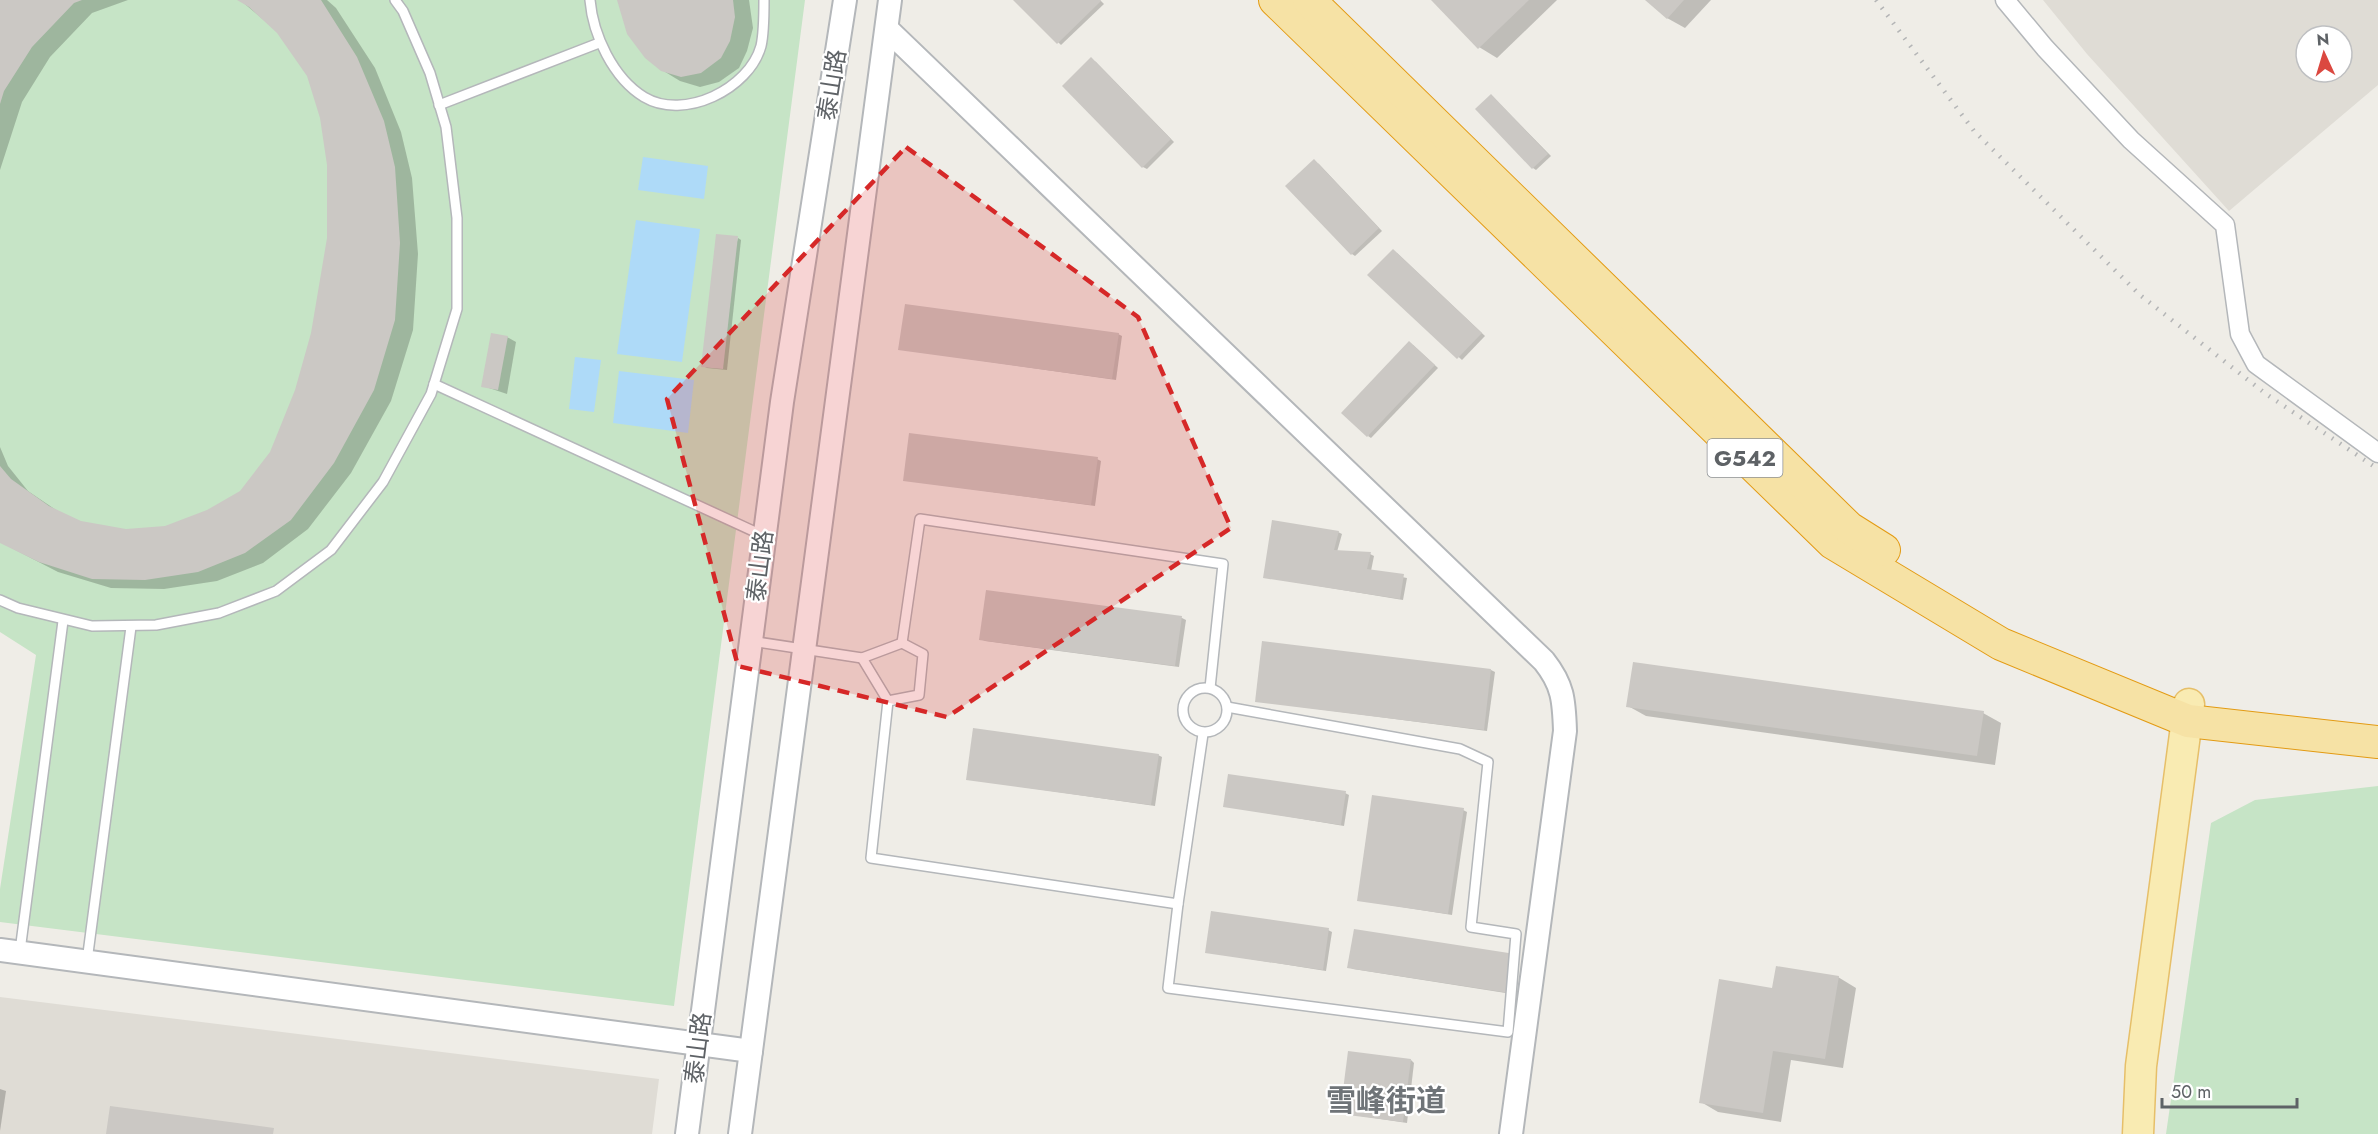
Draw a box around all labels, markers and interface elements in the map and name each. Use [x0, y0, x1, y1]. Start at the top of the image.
north arrow [2294, 24, 2354, 84]
text: N [2316, 28, 2330, 51]
street label: 泰山路 [809, 47, 854, 123]
road number: G542 [1708, 439, 1782, 477]
street label: 泰山路 [738, 528, 781, 604]
street label: 泰山路 [676, 1010, 719, 1086]
scale bar [2162, 1071, 2297, 1109]
district label: 雪峰街道 [1326, 1079, 1446, 1122]
text: 50 m [2171, 1079, 2211, 1105]

